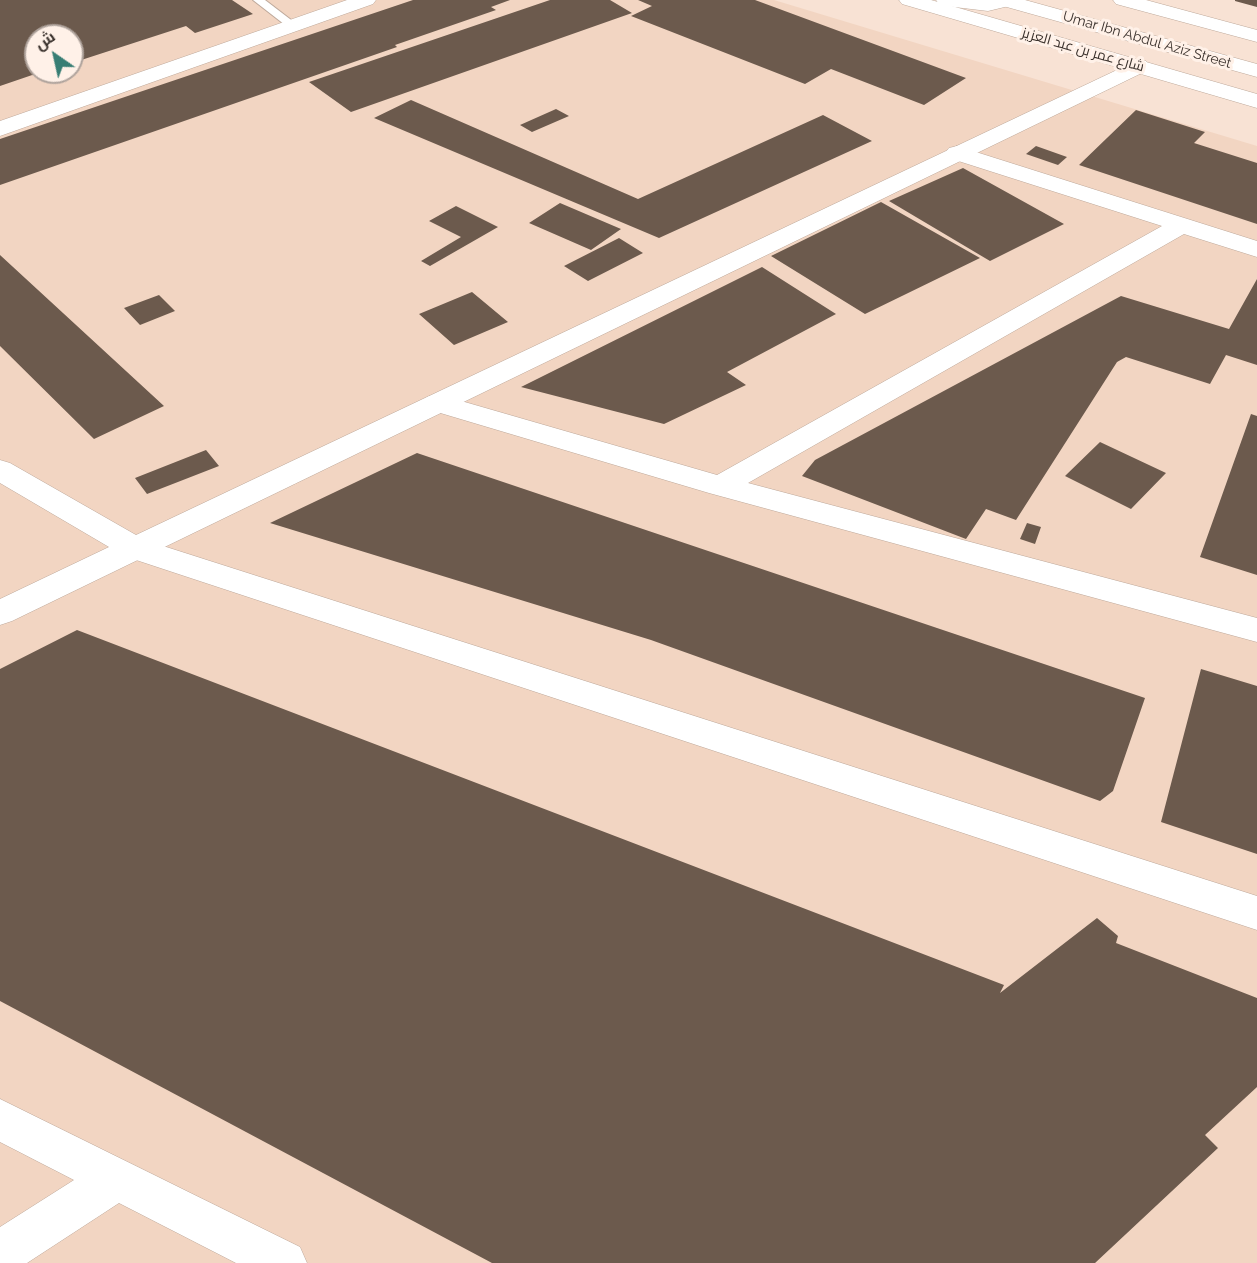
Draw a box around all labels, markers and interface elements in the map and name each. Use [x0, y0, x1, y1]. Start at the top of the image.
street label: Umar Ibn Abdul Aziz Street [1061, 8, 1233, 72]
north arrow [24, 24, 84, 84]
street label: شارع عمر بن عبد العزيز [1020, 24, 1146, 76]
text: ش [31, 27, 59, 54]

